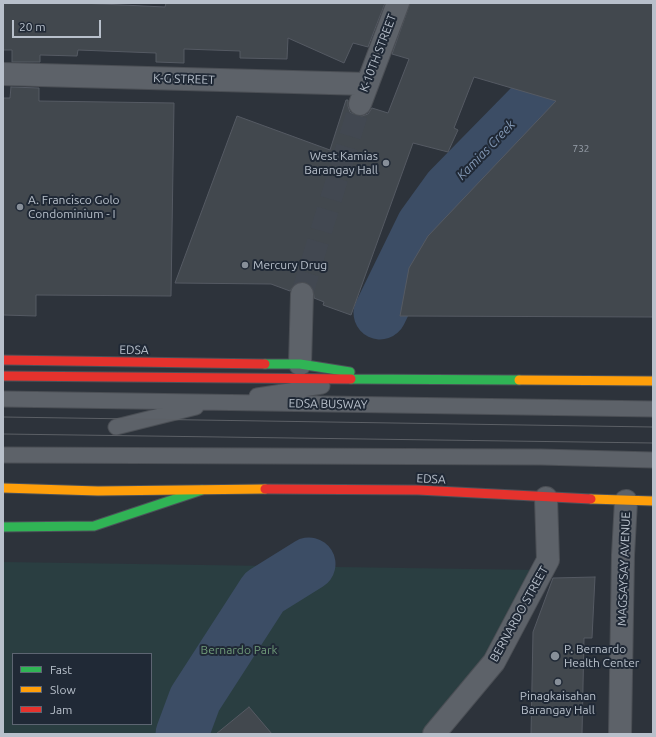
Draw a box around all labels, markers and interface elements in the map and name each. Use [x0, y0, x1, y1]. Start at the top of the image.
scale bar [14, 12, 103, 38]
street label: K-10TH STREET [357, 12, 399, 94]
text: 20 m [19, 20, 46, 33]
street label: K-G STREET [153, 71, 215, 87]
water label: Kamias Creek [454, 117, 518, 183]
house number: 732 [573, 143, 589, 155]
place label: West Kamias Barangay Hall [304, 149, 378, 177]
marker: West Kamias Barangay Hall [381, 158, 391, 168]
place label: A. Francisco Golo Condominium - I [28, 193, 120, 221]
marker: A. Francisco Golo Condominium - I [15, 202, 25, 212]
place label: Mercury Drug [253, 258, 327, 272]
marker: Mercury Drug [240, 260, 250, 270]
street label: EDSA [119, 343, 149, 357]
street label: EDSA BUSWAY [288, 396, 368, 412]
street label: EDSA [416, 471, 446, 487]
street label: MAGSAYSAY AVENUE [615, 512, 633, 626]
street label: BERNARDO STREET [487, 564, 551, 664]
place label: P. Bernardo Health Center [564, 642, 639, 670]
park label: Bernardo Park [201, 643, 277, 657]
marker: P. Bernardo Health Center [549, 650, 561, 662]
legend [12, 653, 152, 725]
text: Fast [50, 663, 72, 676]
marker: Pinagkaisahan Barangay Hall [553, 677, 563, 687]
text: Slow [50, 683, 76, 696]
place label: Pinagkaisahan Barangay Hall [520, 689, 596, 717]
text: Jam [50, 703, 72, 716]

